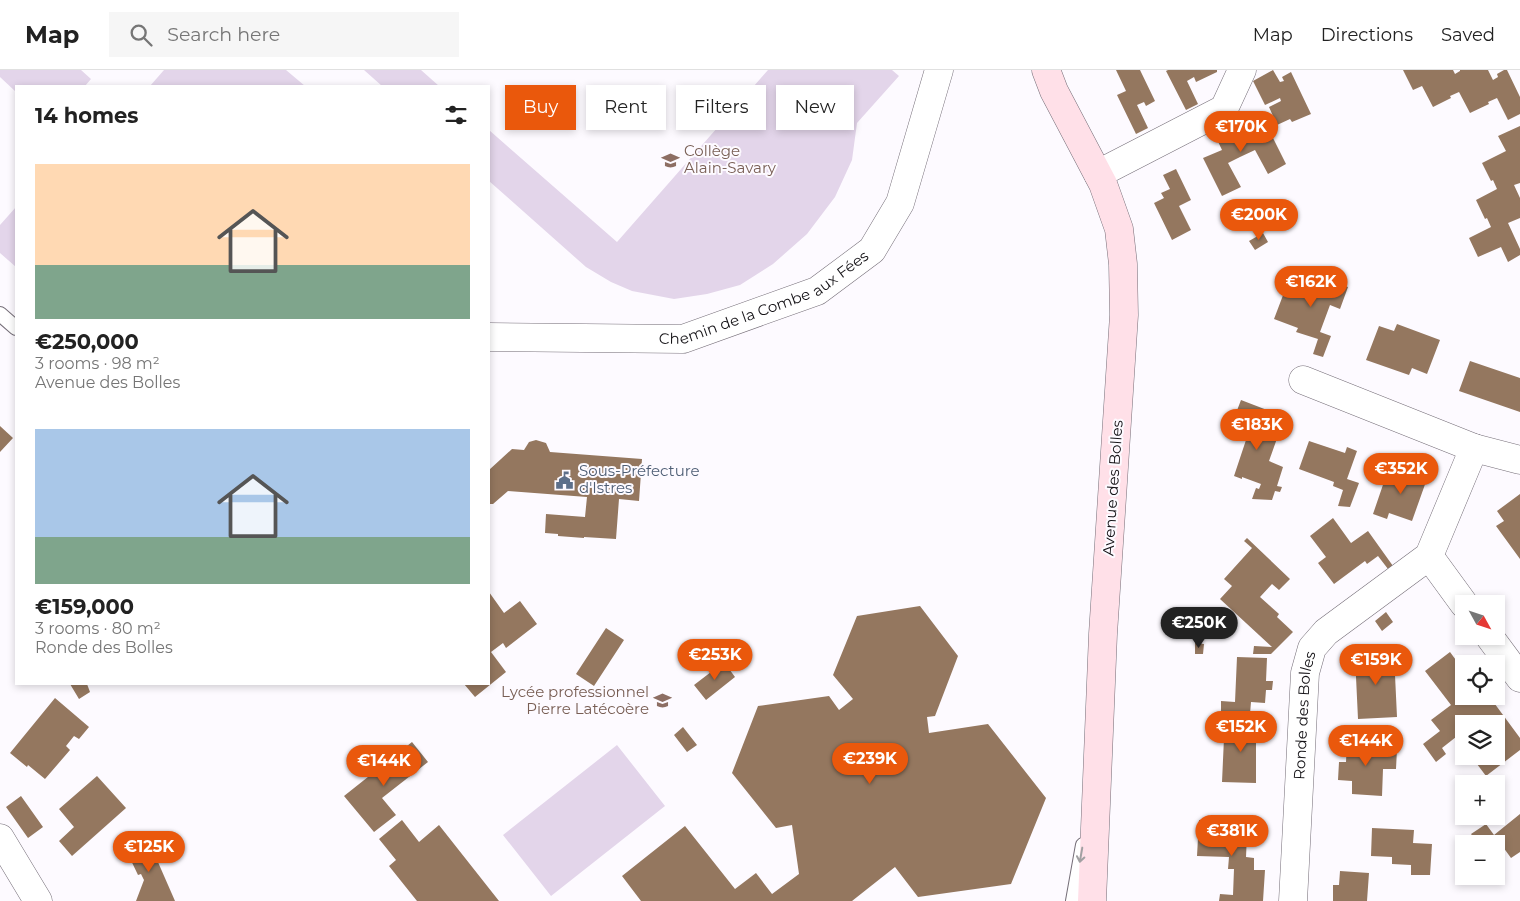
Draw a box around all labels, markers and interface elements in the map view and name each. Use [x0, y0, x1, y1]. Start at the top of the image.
search box [109, 12, 459, 57]
text: Map [25, 20, 79, 49]
icon: search [127, 21, 155, 49]
text: Search here [167, 23, 280, 46]
text: Map [1253, 24, 1293, 46]
text: Directions [1321, 24, 1413, 46]
text: Saved [1441, 24, 1495, 46]
chip: Buy [505, 85, 576, 130]
chip: Rent [586, 85, 666, 130]
chip: Filters [676, 85, 766, 130]
chip: New [776, 85, 854, 130]
icon: filters [442, 101, 470, 129]
text: 14 homes [35, 103, 139, 128]
pin: €170K [1206, 111, 1276, 153]
text: €170K [1215, 117, 1267, 136]
place label: Collège Alain-Savary [684, 141, 777, 177]
school or university icon: Collège Alain-Savary [660, 150, 680, 170]
icon: home [208, 196, 298, 286]
pin: €200K [1224, 198, 1294, 241]
text: €200K [1231, 205, 1287, 224]
street label: Chemin de la Combe aux Fées [659, 246, 872, 349]
pin: €162K [1276, 266, 1346, 308]
text: €162K [1286, 272, 1336, 291]
text: €250,000 [35, 329, 139, 354]
text: 3 rooms · 98 m² [35, 354, 160, 373]
text: Avenue des Bolles [35, 373, 180, 392]
pin: €183K [1222, 408, 1292, 451]
text: €183K [1231, 415, 1283, 434]
street label: Avenue des Bolles [1098, 419, 1127, 557]
pin: €352K [1366, 452, 1436, 495]
text: €352K [1374, 459, 1428, 478]
icon: home [208, 461, 298, 551]
place label: Sous-Préfecture d'Istres [579, 461, 700, 497]
public building icon: Sous-Préfecture d'Istres [555, 470, 575, 490]
text: €159,000 [35, 594, 134, 619]
north arrow [1455, 595, 1505, 645]
map controls [1455, 595, 1505, 885]
pin: €250K [1164, 606, 1234, 649]
text: €250K [1172, 613, 1226, 632]
text: 3 rooms · 80 m² [35, 619, 161, 638]
text: Ronde des Bolles [35, 638, 173, 657]
pin: €253K [680, 638, 750, 681]
pin: €159K [1341, 644, 1411, 686]
text: €253K [688, 645, 742, 664]
street label: Ronde des Bolles [1289, 649, 1320, 780]
text: €159K [1351, 650, 1401, 669]
button: locate [1455, 655, 1505, 705]
place label: Lycée professionnel Pierre Latécoère [501, 682, 649, 718]
school or university icon: Lycée professionnel Pierre Latécoère [653, 691, 673, 711]
pin: €152K [1206, 710, 1276, 753]
button: layers [1455, 715, 1505, 765]
text: €152K [1216, 717, 1266, 736]
pin: €144K [1331, 724, 1401, 767]
text: €144K [1339, 731, 1393, 750]
pin: €239K [835, 742, 905, 785]
pin: €144K [349, 744, 419, 787]
text: €239K [843, 749, 897, 768]
text: €144K [357, 751, 411, 770]
button: + [1455, 775, 1505, 825]
pin: €381K [1197, 814, 1267, 857]
text: €381K [1206, 821, 1258, 840]
pin: €125K [114, 830, 184, 873]
button: − [1455, 835, 1505, 885]
text: €125K [124, 837, 174, 856]
one-way arrow [1076, 847, 1086, 863]

